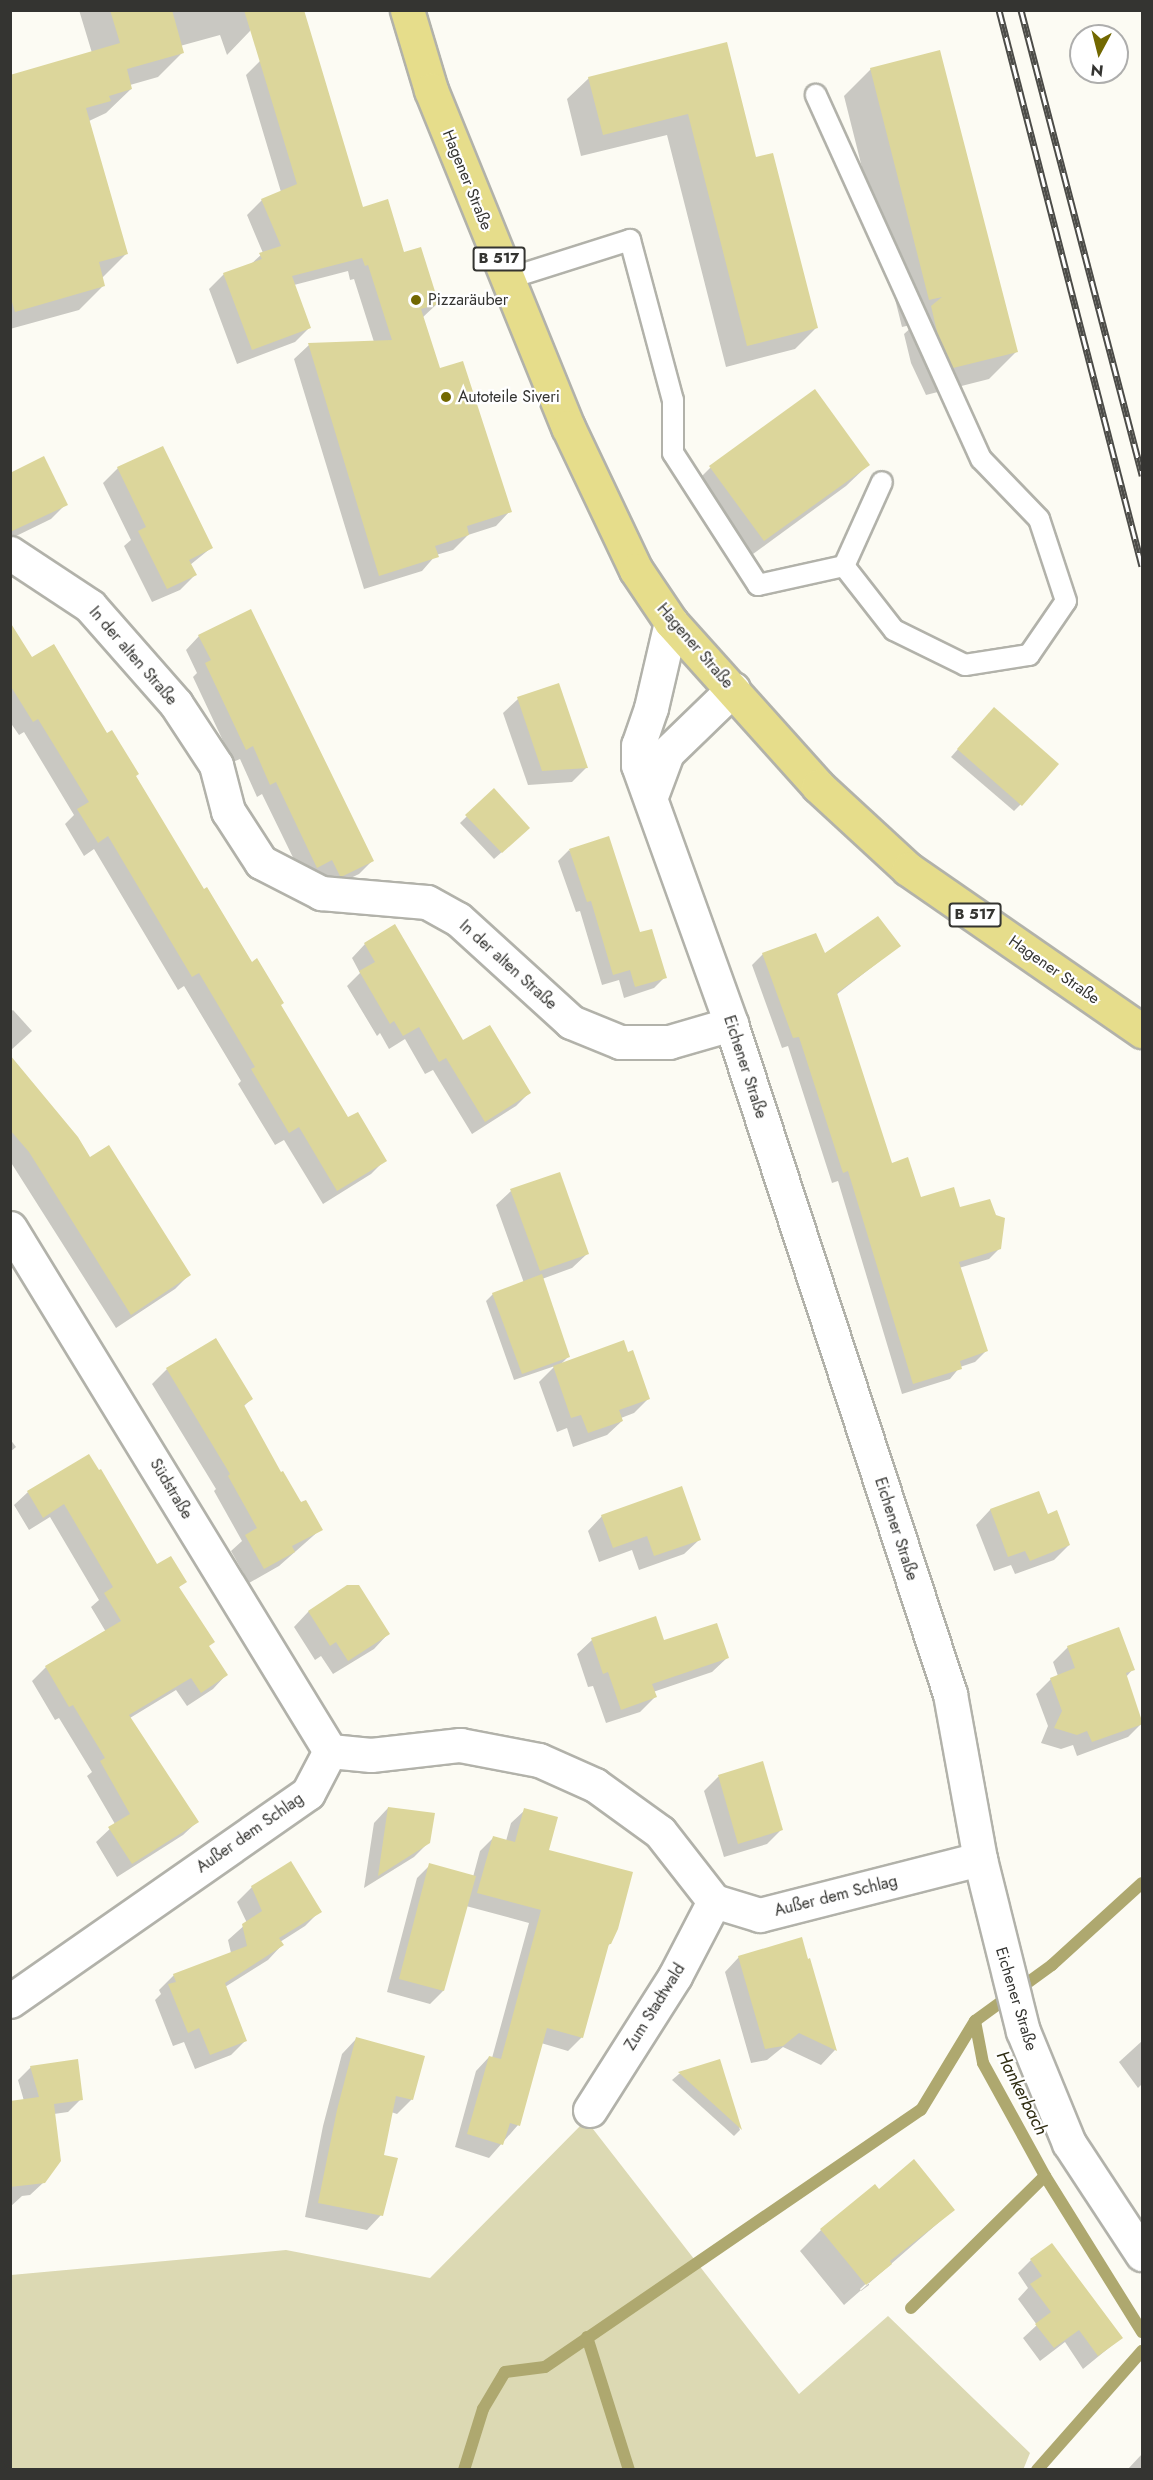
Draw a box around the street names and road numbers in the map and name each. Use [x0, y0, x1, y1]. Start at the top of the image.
street label: Hagener Straße [438, 127, 496, 233]
road number: B 517 [472, 247, 526, 271]
street label: Hagener Straße [653, 600, 737, 692]
street label: In der alten Straße [85, 603, 181, 709]
road number: B 517 [948, 903, 1002, 927]
street label: In der alten Straße [455, 916, 561, 1014]
street label: Hagener Straße [1005, 932, 1103, 1008]
street label: Eichener Straße [719, 1013, 771, 1121]
street label: Südstraße [146, 1455, 196, 1523]
street label: Eichener Straße [870, 1475, 922, 1583]
street label: Außer dem Schlag [193, 1789, 307, 1877]
street label: Außer dem Schlag [772, 1871, 900, 1921]
street label: Eichener Straße [991, 1945, 1041, 2053]
street label: Zum Stadtwald [621, 1960, 689, 2054]

